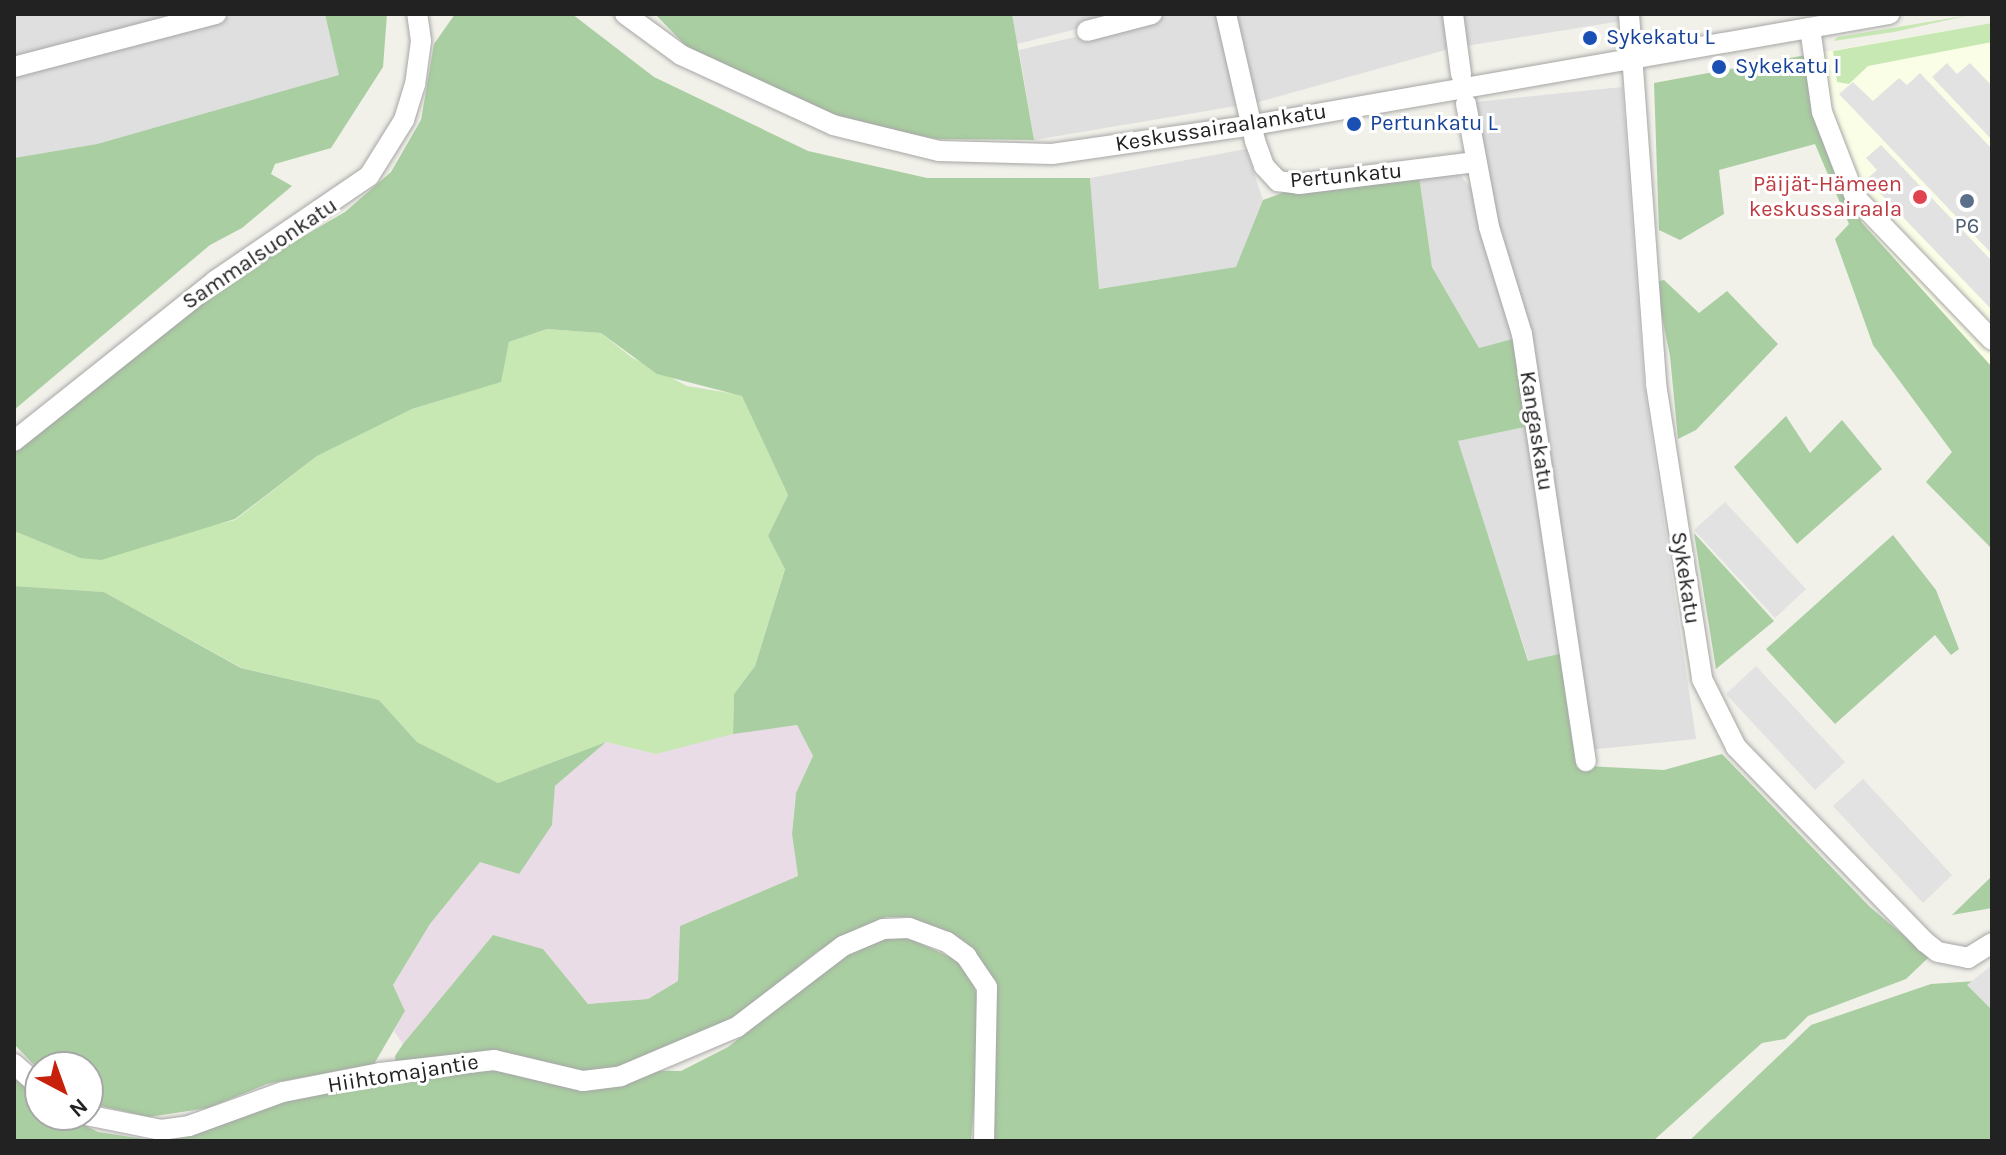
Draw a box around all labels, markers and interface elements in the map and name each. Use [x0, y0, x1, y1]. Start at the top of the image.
place label: Sykekatu L [1606, 25, 1715, 51]
marker: Sykekatu L [1581, 29, 1599, 47]
place label: Sykekatu I [1735, 54, 1840, 80]
marker: Sykekatu I [1710, 58, 1728, 76]
street label: Keskussairaalankatu [1113, 98, 1329, 158]
place label: Pertunkatu L [1370, 111, 1498, 137]
marker: Pertunkatu L [1345, 115, 1363, 133]
street label: Pertunkatu [1289, 158, 1403, 194]
place label: Päijät-Hämeen keskussairaala [1749, 171, 1902, 222]
marker: Päijät-Hämeen keskussairaala [1909, 186, 1931, 208]
street label: Sammalsuonkatu [178, 192, 342, 316]
marker: P6 [1958, 192, 1976, 210]
place label: P6 [1955, 214, 1979, 240]
street label: Kangaskatu [1514, 369, 1558, 493]
street label: Sykekatu [1665, 530, 1705, 626]
street label: Hiihtomajantie [326, 1049, 480, 1099]
north arrow [24, 1051, 104, 1131]
text: N [64, 1093, 93, 1123]

